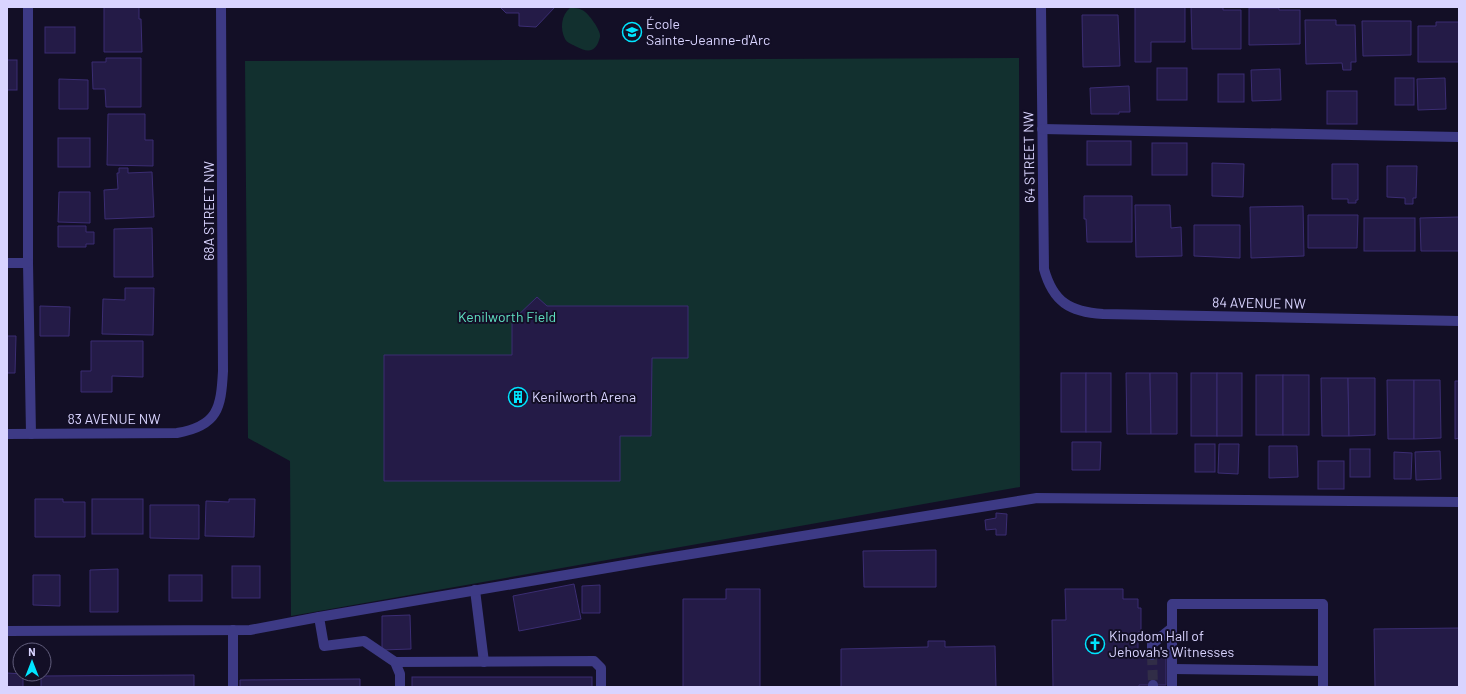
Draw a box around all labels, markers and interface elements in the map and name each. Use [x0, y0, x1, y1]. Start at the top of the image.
place label: École Sainte-Jeanne-d'Arc [646, 15, 770, 48]
school or university icon: École Sainte-Jeanne-d'Arc [621, 21, 643, 43]
street label: 64 STREET NW [1019, 111, 1038, 203]
street label: 68A STREET NW [200, 161, 217, 261]
street label: 84 AVENUE NW [1212, 293, 1306, 312]
park label: Kenilworth Field [458, 308, 556, 325]
building icon: Kenilworth Arena [507, 386, 529, 408]
place label: Kenilworth Arena [532, 388, 636, 405]
street label: 83 AVENUE NW [67, 410, 161, 427]
place label: Kingdom Hall of Jehovah's Witnesses [1109, 627, 1234, 660]
church icon: Kingdom Hall of Jehovah's Witnesses [1084, 633, 1106, 655]
north arrow [12, 642, 52, 682]
text: N [28, 645, 36, 658]

